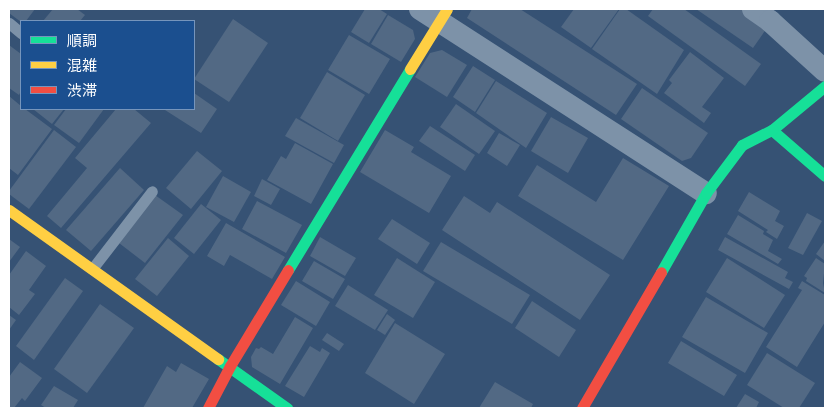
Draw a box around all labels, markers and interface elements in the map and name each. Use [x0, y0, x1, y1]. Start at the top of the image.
legend [20, 20, 195, 110]
text: 順調 [67, 32, 97, 50]
text: 混雑 [67, 57, 97, 75]
text: 渋滞 [67, 82, 97, 100]

